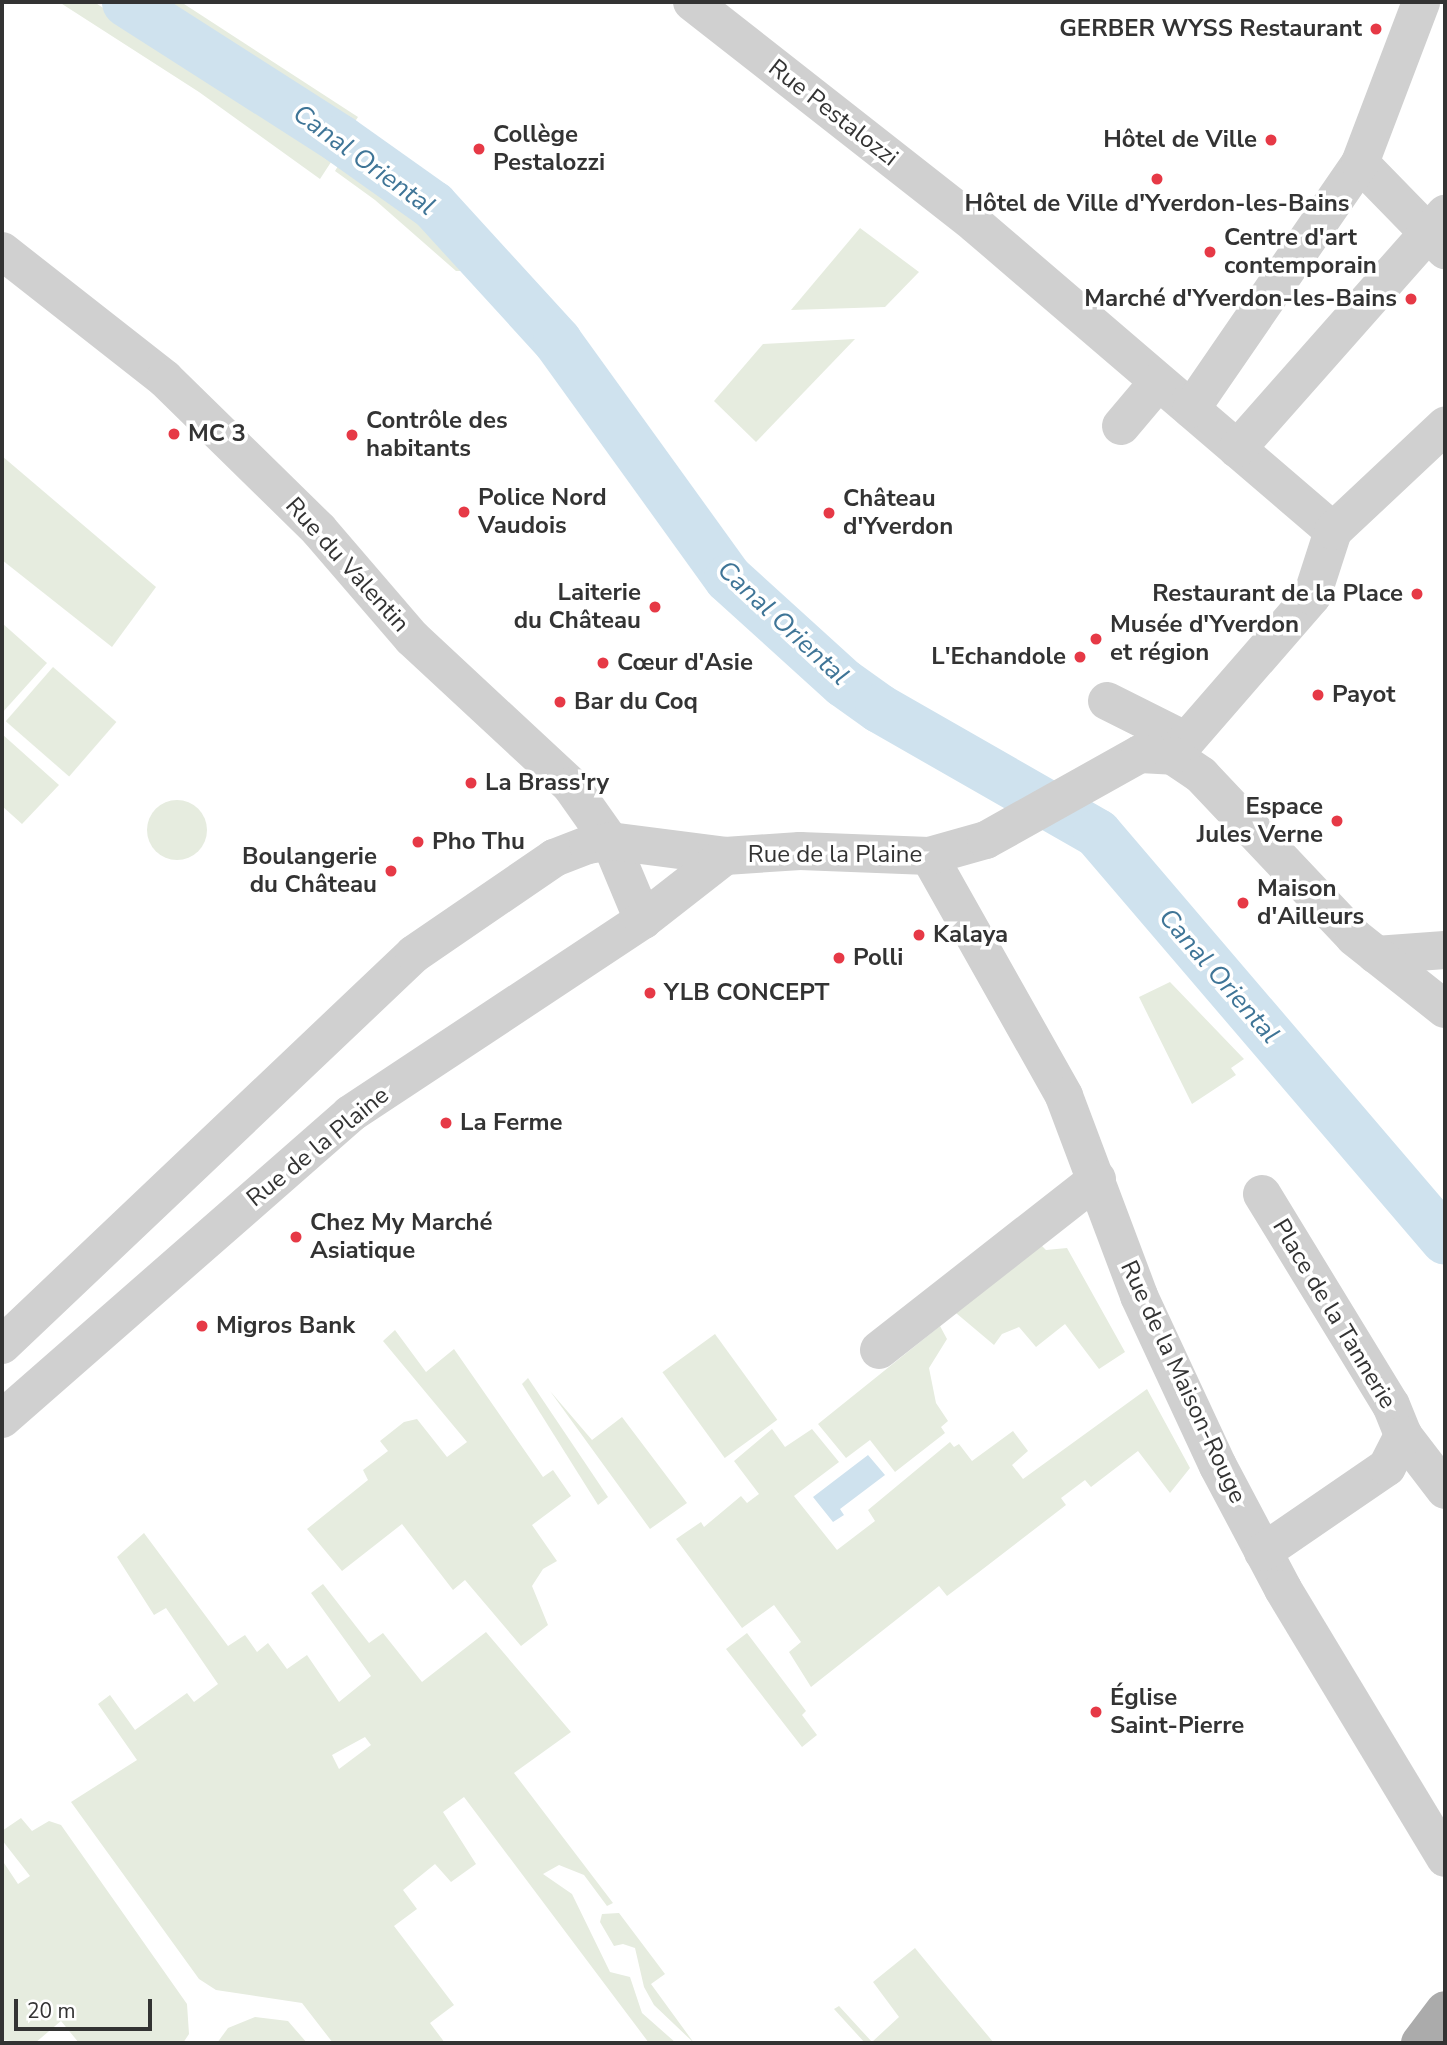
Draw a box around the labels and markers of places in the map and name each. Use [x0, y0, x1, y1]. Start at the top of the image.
place label: GERBER WYSS Restaurant [1059, 15, 1362, 43]
marker: GERBER WYSS Restaurant [1368, 21, 1384, 37]
place label: Collège Pestalozzi [493, 121, 605, 177]
place label: Hôtel de Ville [1103, 126, 1257, 154]
marker: Hôtel de Ville [1263, 132, 1279, 148]
marker: Collège Pestalozzi [471, 141, 487, 157]
marker: Hôtel de Ville d'Yverdon-les-Bains [1149, 171, 1165, 187]
place label: Hôtel de Ville d'Yverdon-les-Bains [964, 190, 1350, 218]
place label: Centre d'art contemporain [1224, 224, 1377, 280]
marker: Centre d'art contemporain [1202, 244, 1218, 260]
place label: Marché d'Yverdon-les-Bains [1084, 285, 1397, 313]
marker: Marché d'Yverdon-les-Bains [1403, 291, 1419, 307]
place label: Contrôle des habitants [366, 407, 508, 463]
place label: MC 3 [188, 420, 246, 448]
marker: MC 3 [166, 426, 182, 442]
marker: Contrôle des habitants [344, 427, 360, 443]
place label: Police Nord Vaudois [478, 484, 607, 540]
place label: Château d'Yverdon [843, 485, 953, 541]
marker: Police Nord Vaudois [456, 504, 472, 520]
marker: Château d'Yverdon [821, 505, 837, 521]
place label: Laiterie du Château [514, 579, 641, 635]
place label: Restaurant de la Place [1152, 580, 1403, 608]
marker: Restaurant de la Place [1409, 586, 1425, 602]
marker: Laiterie du Château [647, 599, 663, 615]
place label: Musée d'Yverdon et région [1110, 611, 1299, 667]
marker: Musée d'Yverdon et région [1088, 631, 1104, 647]
place label: L'Echandole [931, 643, 1066, 671]
place label: Cœur d'Asie [617, 649, 753, 677]
marker: L'Echandole [1072, 649, 1088, 665]
marker: Cœur d'Asie [595, 655, 611, 671]
place label: Payot [1332, 681, 1395, 709]
marker: Payot [1310, 687, 1326, 703]
place label: Bar du Coq [574, 688, 698, 716]
marker: Bar du Coq [552, 694, 568, 710]
place label: La Brass'ry [485, 769, 609, 797]
marker: La Brass'ry [463, 775, 479, 791]
place label: Espace Jules Verne [1197, 793, 1323, 849]
marker: Espace Jules Verne [1329, 813, 1345, 829]
place label: Pho Thu [432, 828, 525, 856]
marker: Pho Thu [410, 834, 426, 850]
place label: Boulangerie du Château [242, 843, 377, 899]
marker: Boulangerie du Château [383, 863, 399, 879]
place label: Maison d'Ailleurs [1257, 875, 1364, 931]
marker: Maison d'Ailleurs [1235, 895, 1251, 911]
place label: Kalaya [933, 921, 1008, 949]
marker: Kalaya [911, 927, 927, 943]
place label: Polli [853, 944, 903, 972]
marker: Polli [831, 950, 847, 966]
place label: YLB CONCEPT [664, 979, 829, 1007]
marker: YLB CONCEPT [642, 985, 658, 1001]
place label: La Ferme [460, 1109, 563, 1137]
marker: La Ferme [438, 1115, 454, 1131]
place label: Chez My Marché Asiatique [310, 1209, 493, 1265]
marker: Chez My Marché Asiatique [288, 1229, 304, 1245]
place label: Migros Bank [216, 1312, 355, 1340]
marker: Migros Bank [194, 1318, 210, 1334]
place label: Église Saint-Pierre [1110, 1684, 1244, 1740]
marker: Église Saint-Pierre [1088, 1704, 1104, 1720]

